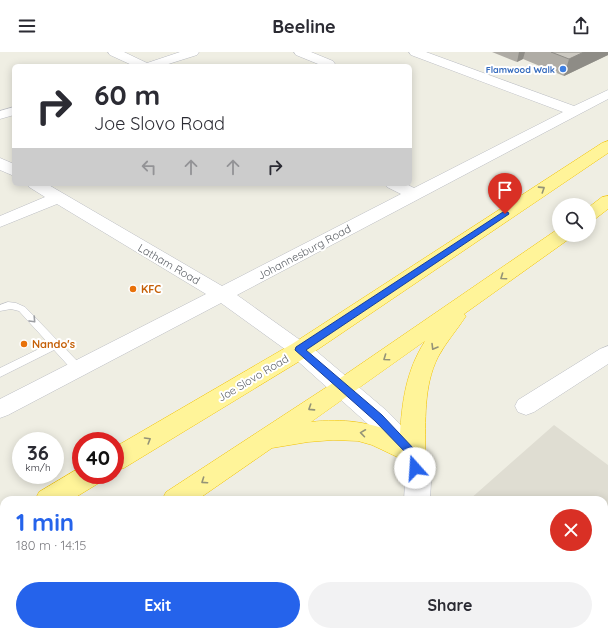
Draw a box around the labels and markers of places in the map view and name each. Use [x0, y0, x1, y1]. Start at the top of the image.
place label: Flamwood Walk [486, 64, 555, 75]
marker: Flamwood Walk [558, 64, 568, 74]
pin [488, 173, 522, 214]
place label: KFC [141, 282, 161, 296]
marker: KFC [128, 284, 138, 294]
place label: Nando's [32, 337, 75, 351]
marker: Nando's [19, 339, 29, 349]

